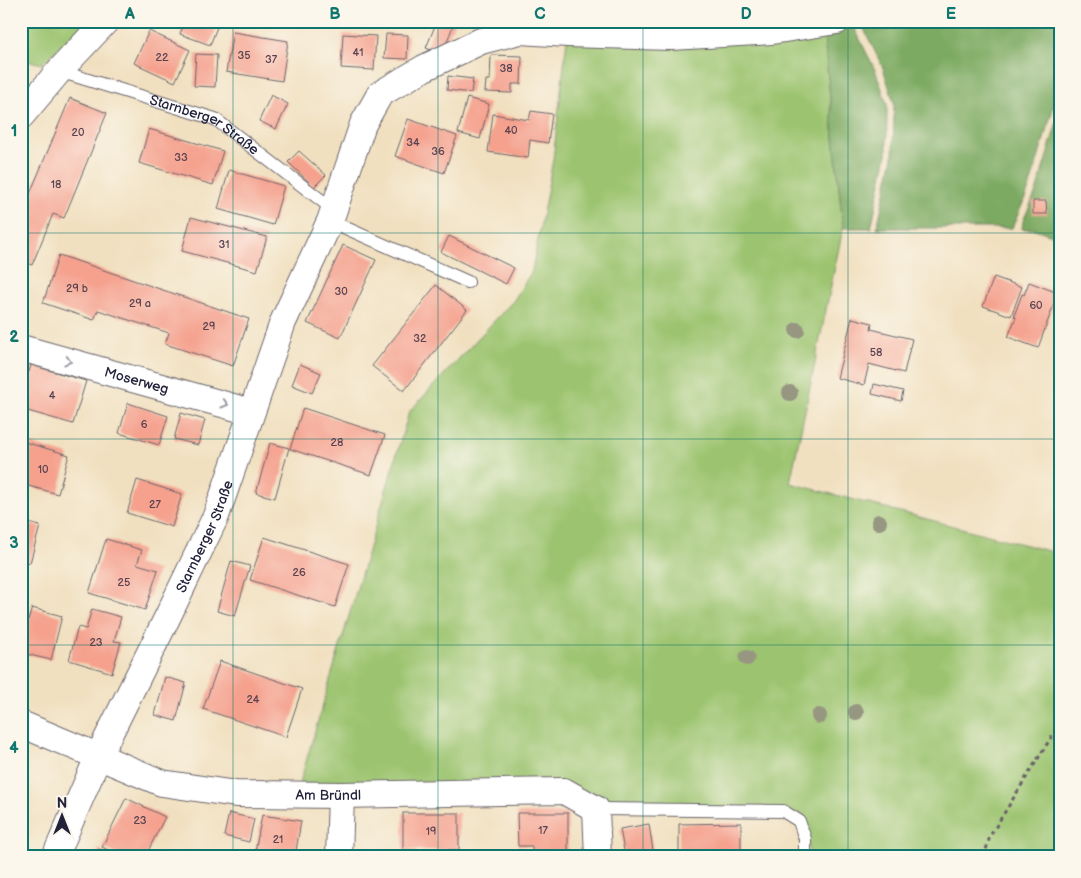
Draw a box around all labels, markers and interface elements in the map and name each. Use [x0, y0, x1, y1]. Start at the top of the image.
text: A [124, 5, 135, 24]
text: B [329, 5, 341, 24]
text: C [534, 5, 546, 24]
text: D [740, 5, 752, 24]
text: E [946, 5, 956, 24]
house number: 41 [353, 46, 363, 59]
house number: 35 [237, 49, 251, 62]
house number: 22 [156, 51, 169, 64]
house number: 37 [265, 53, 278, 66]
house number: 38 [499, 62, 513, 75]
street label: Starnberger Straße [148, 91, 262, 158]
text: 1 [11, 122, 17, 141]
house number: 40 [504, 124, 518, 137]
house number: 20 [72, 126, 85, 139]
house number: 34 [406, 136, 420, 149]
house number: 36 [431, 145, 445, 158]
house number: 33 [174, 151, 188, 164]
house number: 18 [51, 178, 61, 191]
house number: 31 [218, 238, 230, 251]
house number: 29 b [66, 282, 88, 295]
house number: 30 [334, 285, 348, 298]
house number: 29 a [129, 297, 151, 310]
house number: 60 [1029, 299, 1043, 312]
house number: 29 [203, 320, 215, 333]
text: 2 [9, 328, 19, 347]
house number: 32 [413, 332, 427, 345]
house number: 58 [870, 346, 882, 359]
one-way arrow [64, 355, 72, 365]
street label: Moserweg [103, 363, 171, 397]
house number: 4 [49, 389, 56, 402]
one-way arrow [220, 399, 228, 409]
house number: 6 [141, 418, 148, 431]
house number: 28 [331, 436, 343, 449]
house number: 10 [38, 463, 49, 476]
street label: Starnberger Straße [172, 478, 236, 595]
house number: 27 [149, 498, 162, 511]
text: 3 [9, 534, 19, 553]
house number: 26 [292, 566, 306, 579]
house number: 25 [118, 576, 130, 589]
house number: 23 [89, 636, 103, 649]
house number: 24 [246, 693, 260, 706]
text: 4 [9, 739, 19, 758]
street label: Am Bründl [295, 786, 361, 804]
north arrow [38, 790, 88, 840]
text: N [57, 795, 67, 812]
house number: 23 [133, 814, 147, 827]
house number: 17 [538, 824, 548, 837]
house number: 19 [426, 825, 436, 838]
house number: 21 [273, 833, 283, 846]

